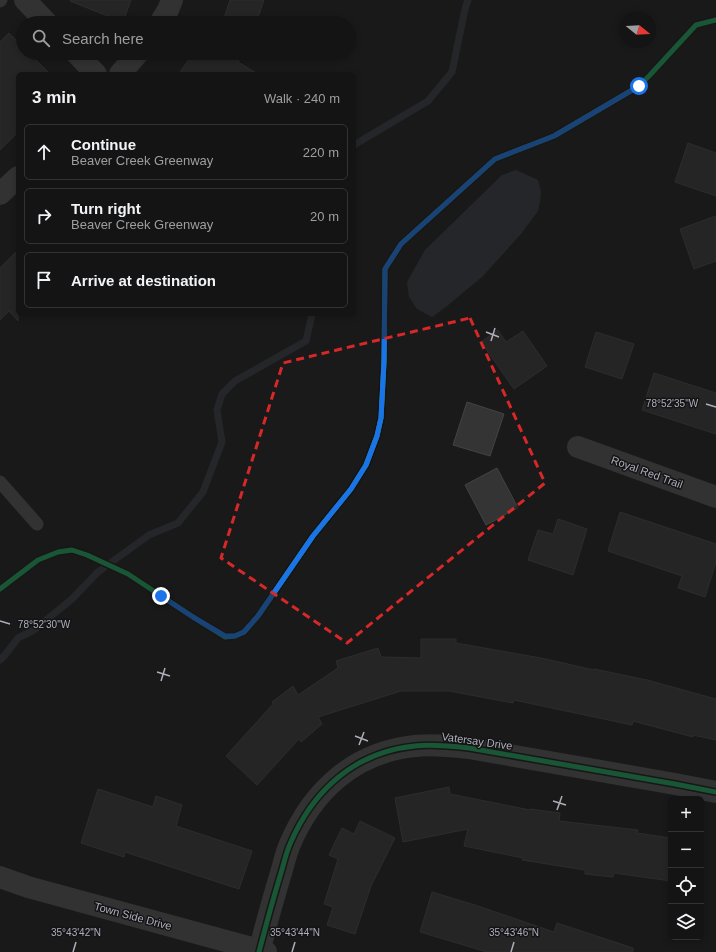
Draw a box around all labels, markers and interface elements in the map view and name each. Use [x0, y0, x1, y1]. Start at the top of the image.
north arrow [620, 12, 656, 48]
search box [16, 16, 356, 60]
icon: search [30, 27, 52, 49]
text: Search here [62, 30, 144, 47]
route start [630, 77, 648, 95]
text: 3 min [32, 88, 76, 107]
text: Walk · 240 m [264, 91, 340, 106]
text: Continue [71, 136, 136, 153]
icon: ahead [33, 141, 55, 163]
text: 220 m [303, 145, 339, 160]
text: Beaver Creek Greenway [71, 153, 213, 168]
text: Turn right [71, 200, 141, 217]
icon: right [33, 205, 55, 227]
text: 20 m [310, 209, 339, 224]
text: Beaver Creek Greenway [71, 217, 213, 232]
icon: arrive [33, 269, 55, 291]
text: Arrive at destination [71, 272, 216, 289]
text: 78°52'35"W [646, 398, 699, 409]
street label: Royal Red Trail [610, 454, 684, 490]
route end [152, 587, 170, 605]
text: 78°52'30"W [18, 619, 71, 630]
street label: Vatersay Drive [441, 730, 513, 752]
map controls [668, 796, 704, 940]
button: + [668, 796, 704, 832]
button: − [668, 832, 704, 868]
button: locate [668, 868, 704, 904]
street label: Town Side Drive [93, 900, 173, 932]
button: layers [668, 904, 704, 940]
text: 35°43'42"N [51, 927, 101, 938]
text: 35°43'44"N [270, 927, 320, 938]
text: 35°43'46"N [489, 927, 539, 938]

